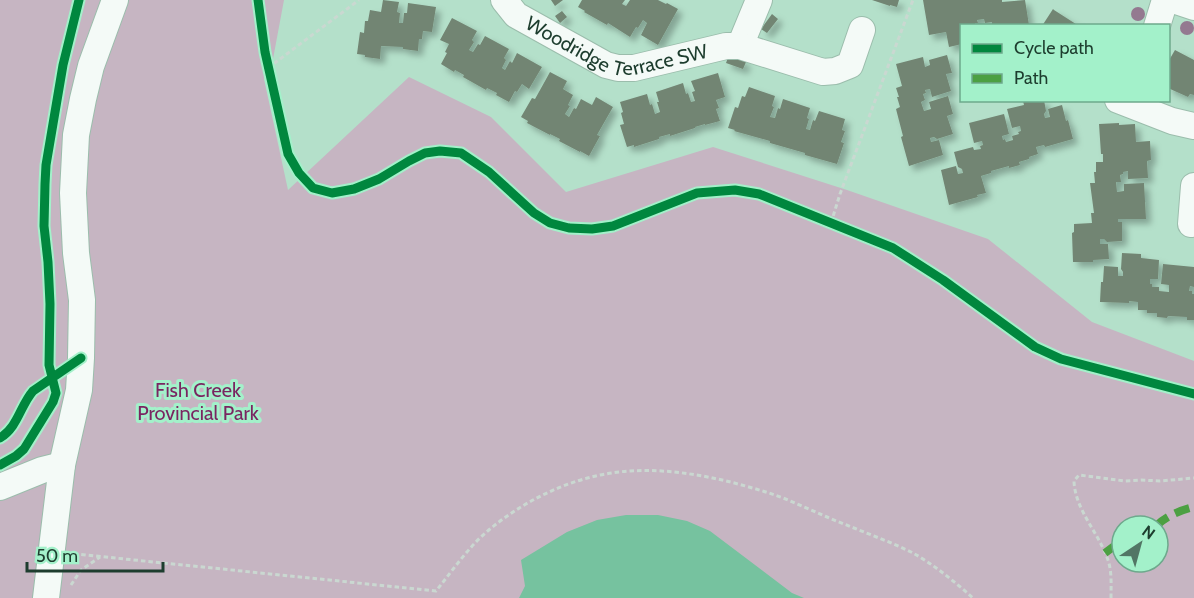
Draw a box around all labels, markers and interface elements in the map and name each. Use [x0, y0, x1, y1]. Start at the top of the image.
street label: Woodridge Terrace SW [522, 11, 710, 81]
legend [960, 24, 1170, 102]
text: Cycle path [1014, 37, 1094, 59]
text: Path [1014, 67, 1048, 89]
park label: Fish Creek Provincial Park [137, 378, 259, 425]
north arrow [1110, 514, 1170, 574]
text: N [1138, 521, 1159, 543]
scale bar [27, 535, 164, 573]
text: 50 m [36, 545, 78, 567]

